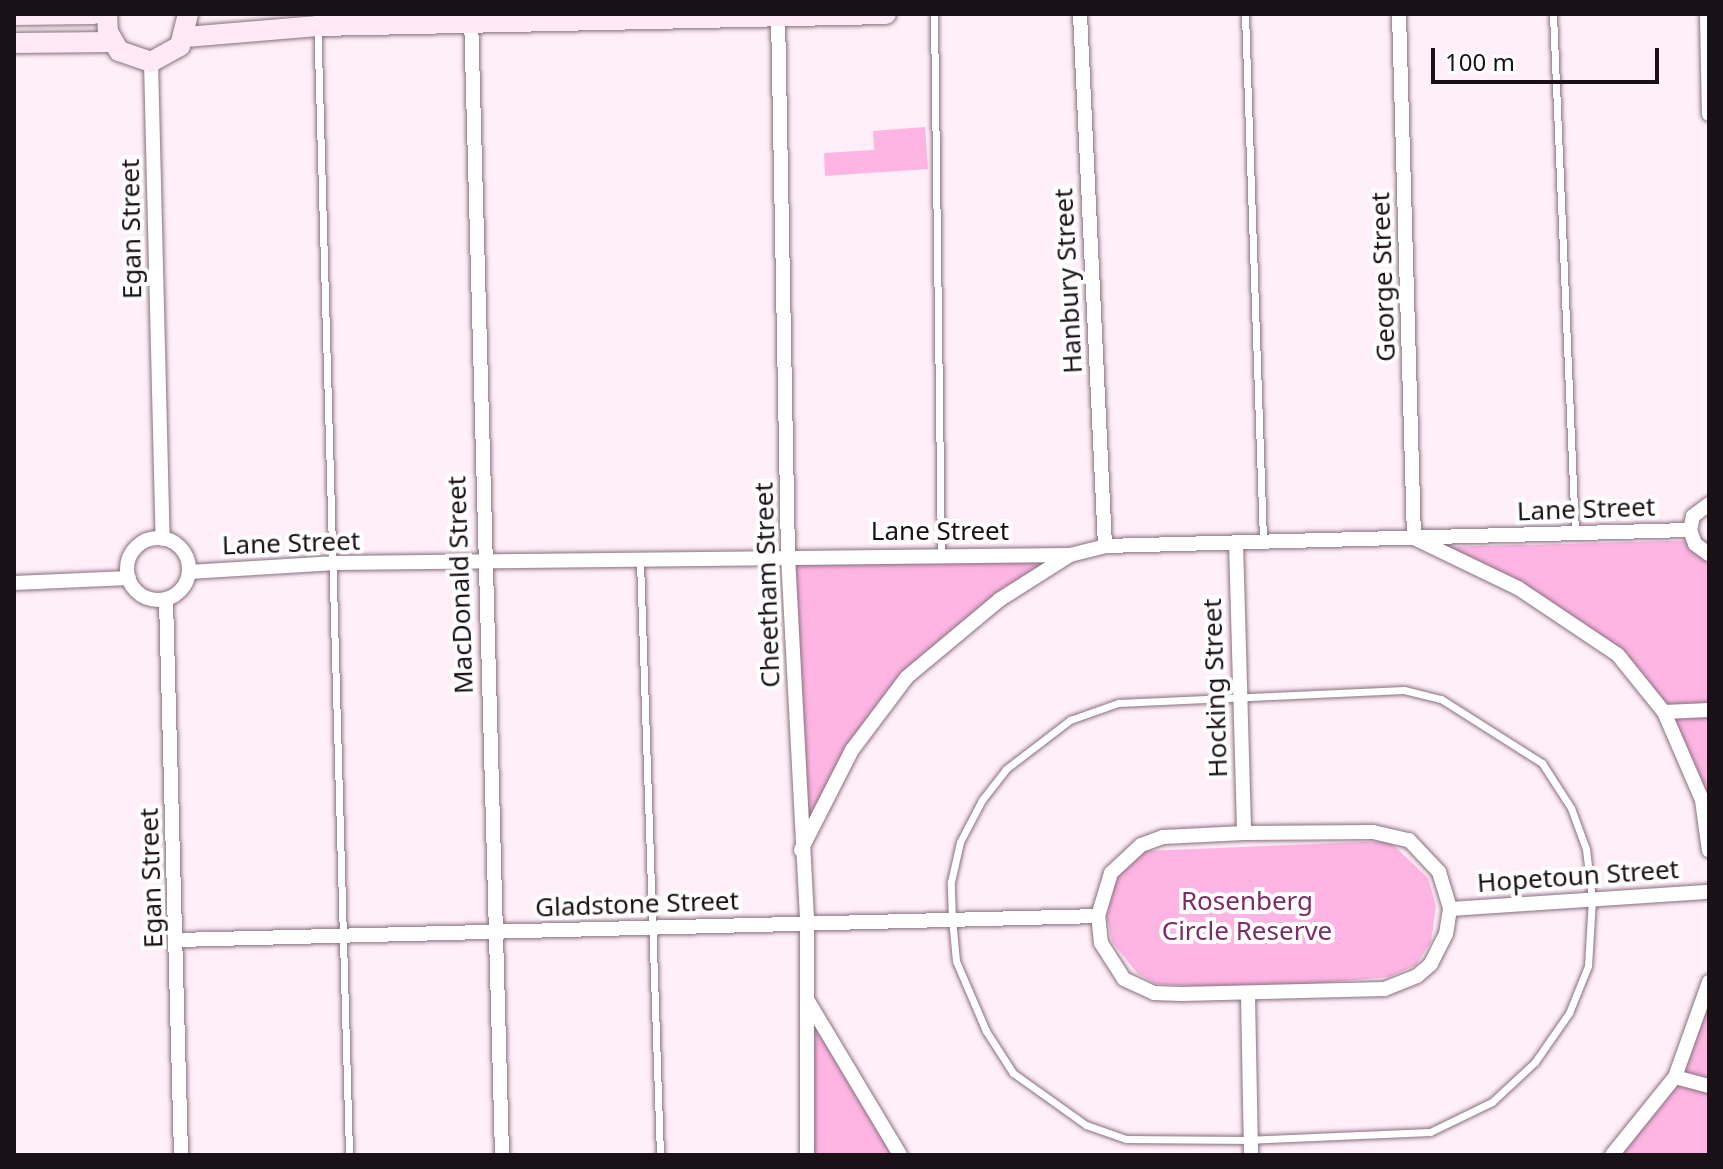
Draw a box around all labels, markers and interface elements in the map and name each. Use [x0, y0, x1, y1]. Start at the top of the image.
scale bar [1435, 32, 1663, 82]
text: 100 m [1445, 45, 1515, 78]
street label: Egan Street [114, 159, 148, 299]
street label: Hanbury Street [1048, 188, 1088, 374]
street label: George Street [1364, 192, 1402, 362]
street label: MacDonald Street [441, 475, 479, 695]
street label: Cheetham Street [748, 482, 786, 688]
street label: Lane Street [1516, 491, 1656, 527]
street label: Lane Street [871, 515, 1009, 547]
street label: Lane Street [221, 525, 361, 561]
street label: Hocking Street [1196, 598, 1234, 778]
street label: Egan Street [133, 807, 169, 949]
street label: Hopetoun Street [1476, 853, 1680, 899]
street label: Gladstone Street [535, 885, 739, 923]
park label: Rosenberg Circle Reserve [1162, 885, 1332, 946]

